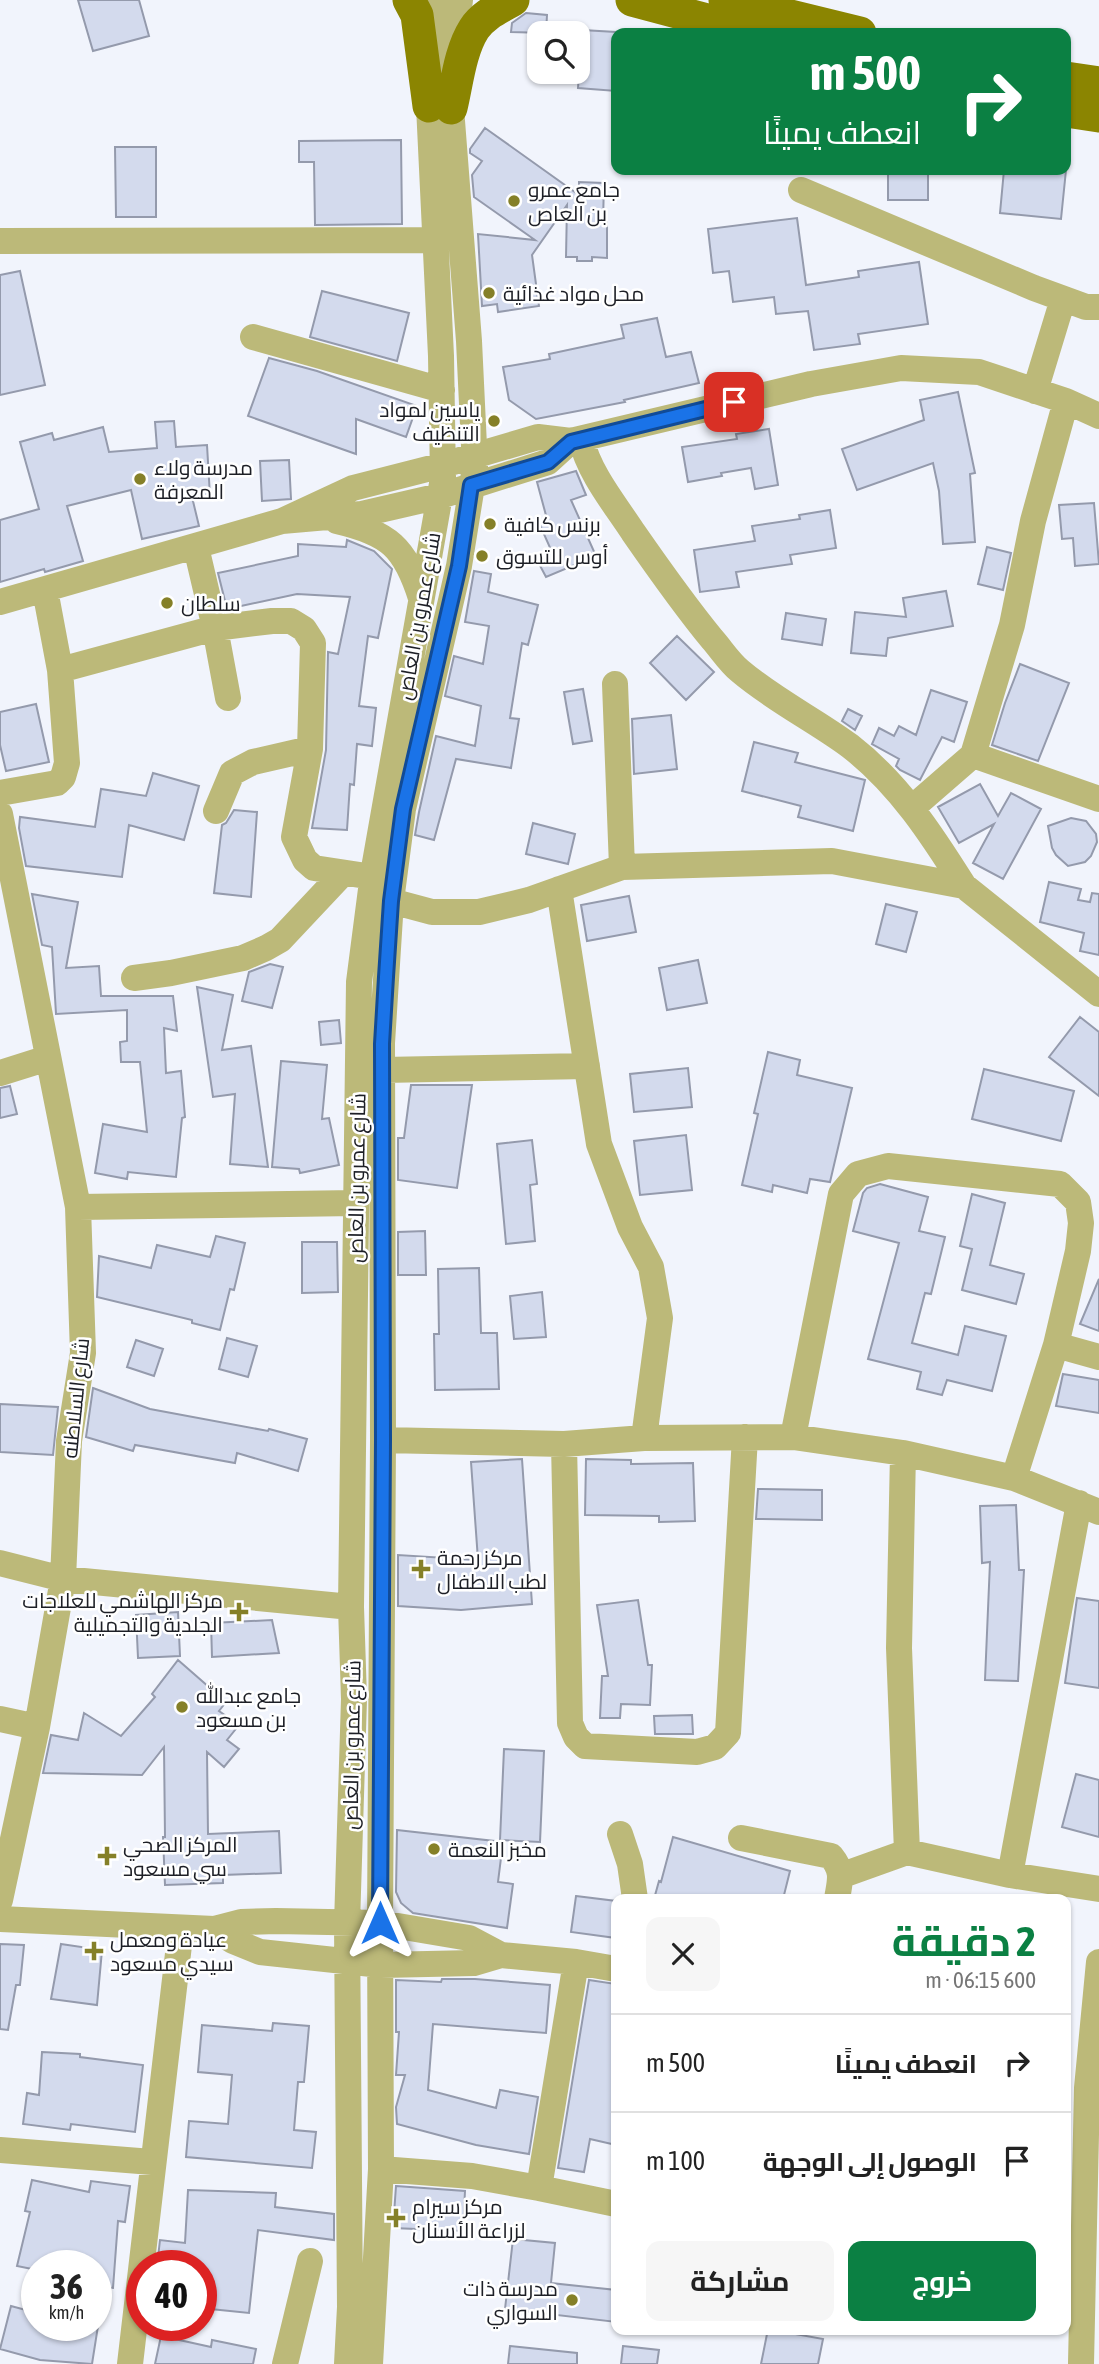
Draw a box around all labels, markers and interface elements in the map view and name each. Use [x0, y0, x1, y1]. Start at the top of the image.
map controls [527, 21, 590, 84]
button: search [527, 21, 590, 84]
text: 500 m [810, 44, 921, 100]
icon: right [945, 56, 1036, 147]
text: انعطف يمينًا [763, 114, 921, 151]
place label: جامع عمرو بن العاص [528, 177, 620, 227]
marker: جامع عمرو بن العاص [506, 193, 522, 209]
place label: محل مواد غذائية [503, 281, 644, 307]
marker: محل مواد غذائية [481, 285, 497, 301]
pin [704, 372, 764, 432]
icon: arrive [715, 383, 753, 421]
place label: ياسين لمواد التنظيف [379, 397, 480, 445]
marker: ياسين لمواد التنظيف [486, 413, 502, 429]
place label: مدرسة ولاء المعرفة [154, 455, 253, 504]
marker: مدرسة ولاء المعرفة [132, 471, 148, 487]
place label: برنس كافية [504, 512, 601, 538]
marker: برنس كافية [482, 516, 498, 532]
street label: شارع عمرو بن العاص [391, 530, 448, 702]
place label: أوس للتسوق [496, 544, 608, 570]
marker: أوس للتسوق [474, 548, 490, 564]
place label: سلطان [181, 591, 241, 617]
marker: سلطان [159, 595, 175, 611]
street label: شارع عمرو بن العاص [343, 1093, 372, 1263]
street label: شارع السلاطنه [57, 1337, 96, 1460]
place label: مركز رحمة لطب الاطفال [437, 1545, 547, 1595]
marker: مركز رحمة لطب الاطفال [411, 1559, 431, 1579]
place label: مركز الهاشمي للعلاجات الجلدية والتجميلية [22, 1588, 223, 1637]
marker: مركز الهاشمي للعلاجات الجلدية والتجميلية [229, 1602, 249, 1622]
street label: شارع عمرو بن العاص [338, 1660, 367, 1830]
place label: جامع عبدالله بن مسعود [196, 1682, 301, 1733]
marker: جامع عبدالله بن مسعود [174, 1699, 190, 1715]
place label: المركز الصحي سي مسعود [123, 1832, 238, 1884]
place label: مخبز النعمة [448, 1837, 547, 1862]
marker: مخبز النعمة [426, 1841, 442, 1857]
marker: المركز الصحي سي مسعود [97, 1846, 117, 1866]
position arrow [343, 1886, 417, 1960]
button: close [646, 1917, 720, 1991]
text: 2 دقيقة [892, 1917, 1036, 1965]
place label: عيادة ومعمل سيدي مسعود [110, 1927, 234, 1980]
marker: عيادة ومعمل سيدي مسعود [84, 1941, 104, 1961]
text: 600 m · 06:15 [925, 1967, 1036, 1993]
icon: right [998, 2044, 1036, 2082]
text: 500 m [646, 2048, 705, 2078]
text: انعطف يمينًا [835, 2049, 977, 2079]
icon: arrive [998, 2142, 1036, 2180]
text: 100 m [646, 2146, 705, 2176]
text: الوصول إلى الوجهة [763, 2147, 977, 2177]
place label: مركز سيرام لزراعة الأسنان [412, 2194, 526, 2244]
marker: مركز سيرام لزراعة الأسنان [386, 2208, 406, 2228]
button: مشاركة [646, 2241, 834, 2321]
button: خروج [848, 2241, 1036, 2321]
speed limit sign: 40 [126, 2250, 217, 2341]
text: 36 [50, 2266, 83, 2306]
place label: مدرسة ذات السواري [463, 2276, 558, 2329]
marker: مدرسة ذات السواري [564, 2292, 580, 2308]
text: km/h [49, 2302, 84, 2323]

